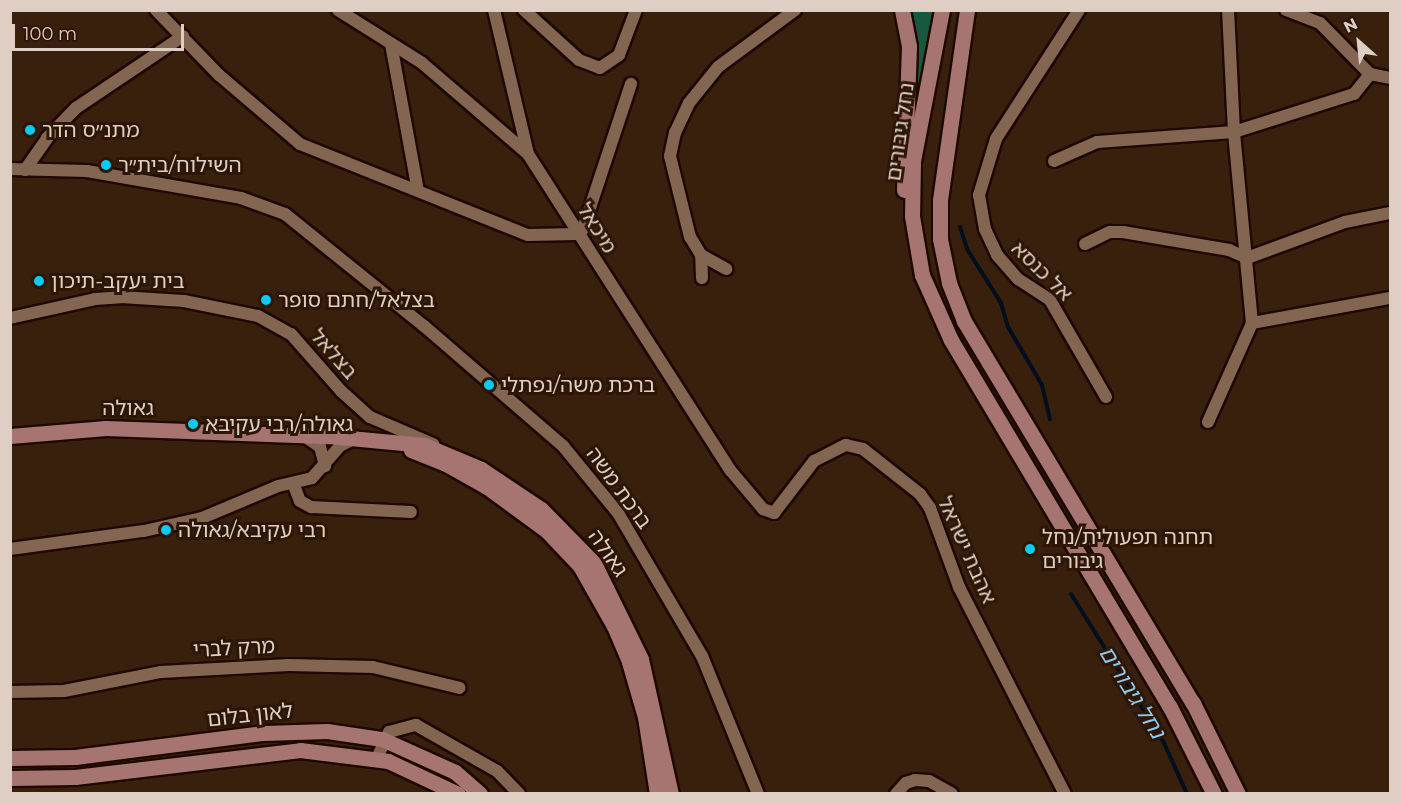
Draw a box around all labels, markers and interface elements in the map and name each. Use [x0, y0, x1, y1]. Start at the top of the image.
scale bar [15, 12, 188, 50]
north arrow [1329, 12, 1389, 72]
text: N [1341, 14, 1361, 37]
text: 100 m [23, 23, 77, 45]
street label: נחל גיבורים [881, 81, 919, 183]
place label: מתנ״ס הדר [42, 117, 140, 143]
marker: מתנ״ס הדר [23, 123, 37, 137]
place label: השילוח/בית״ר [118, 152, 242, 178]
marker: השילוח/בית״ר [99, 158, 113, 172]
street label: מיכאל [572, 198, 622, 258]
street label: אל כנסא [1006, 236, 1078, 306]
place label: בית יעקב-תיכון [51, 268, 185, 294]
marker: בית יעקב-תיכון [32, 274, 46, 288]
place label: בצלאל/חתם סופר [278, 287, 435, 313]
marker: בצלאל/חתם סופר [259, 293, 273, 307]
street label: בצלאל [305, 324, 363, 384]
place label: ברכת משה/נפתלי [501, 372, 655, 398]
marker: ברכת משה/נפתלי [482, 378, 496, 392]
street label: גאולה [102, 395, 154, 421]
place label: גאולה/רבי עקיבא [205, 411, 353, 437]
marker: גאולה/רבי עקיבא [186, 417, 200, 431]
street label: ברכת משה [581, 442, 657, 534]
street label: אהבת ישראל [932, 492, 1002, 608]
place label: רבי עקיבא/גאולה [178, 517, 326, 543]
marker: רבי עקיבא/גאולה [159, 523, 173, 537]
place label: תחנה תפעולית/נחל גיבורים [1042, 524, 1213, 574]
street label: גאולה [583, 525, 633, 581]
marker: תחנה תפעולית/נחל גיבורים [1023, 542, 1037, 556]
street label: מרק לברי [192, 633, 276, 663]
water label: נחל גיבורים [1093, 641, 1171, 743]
street label: לאון בלום [206, 698, 294, 732]

